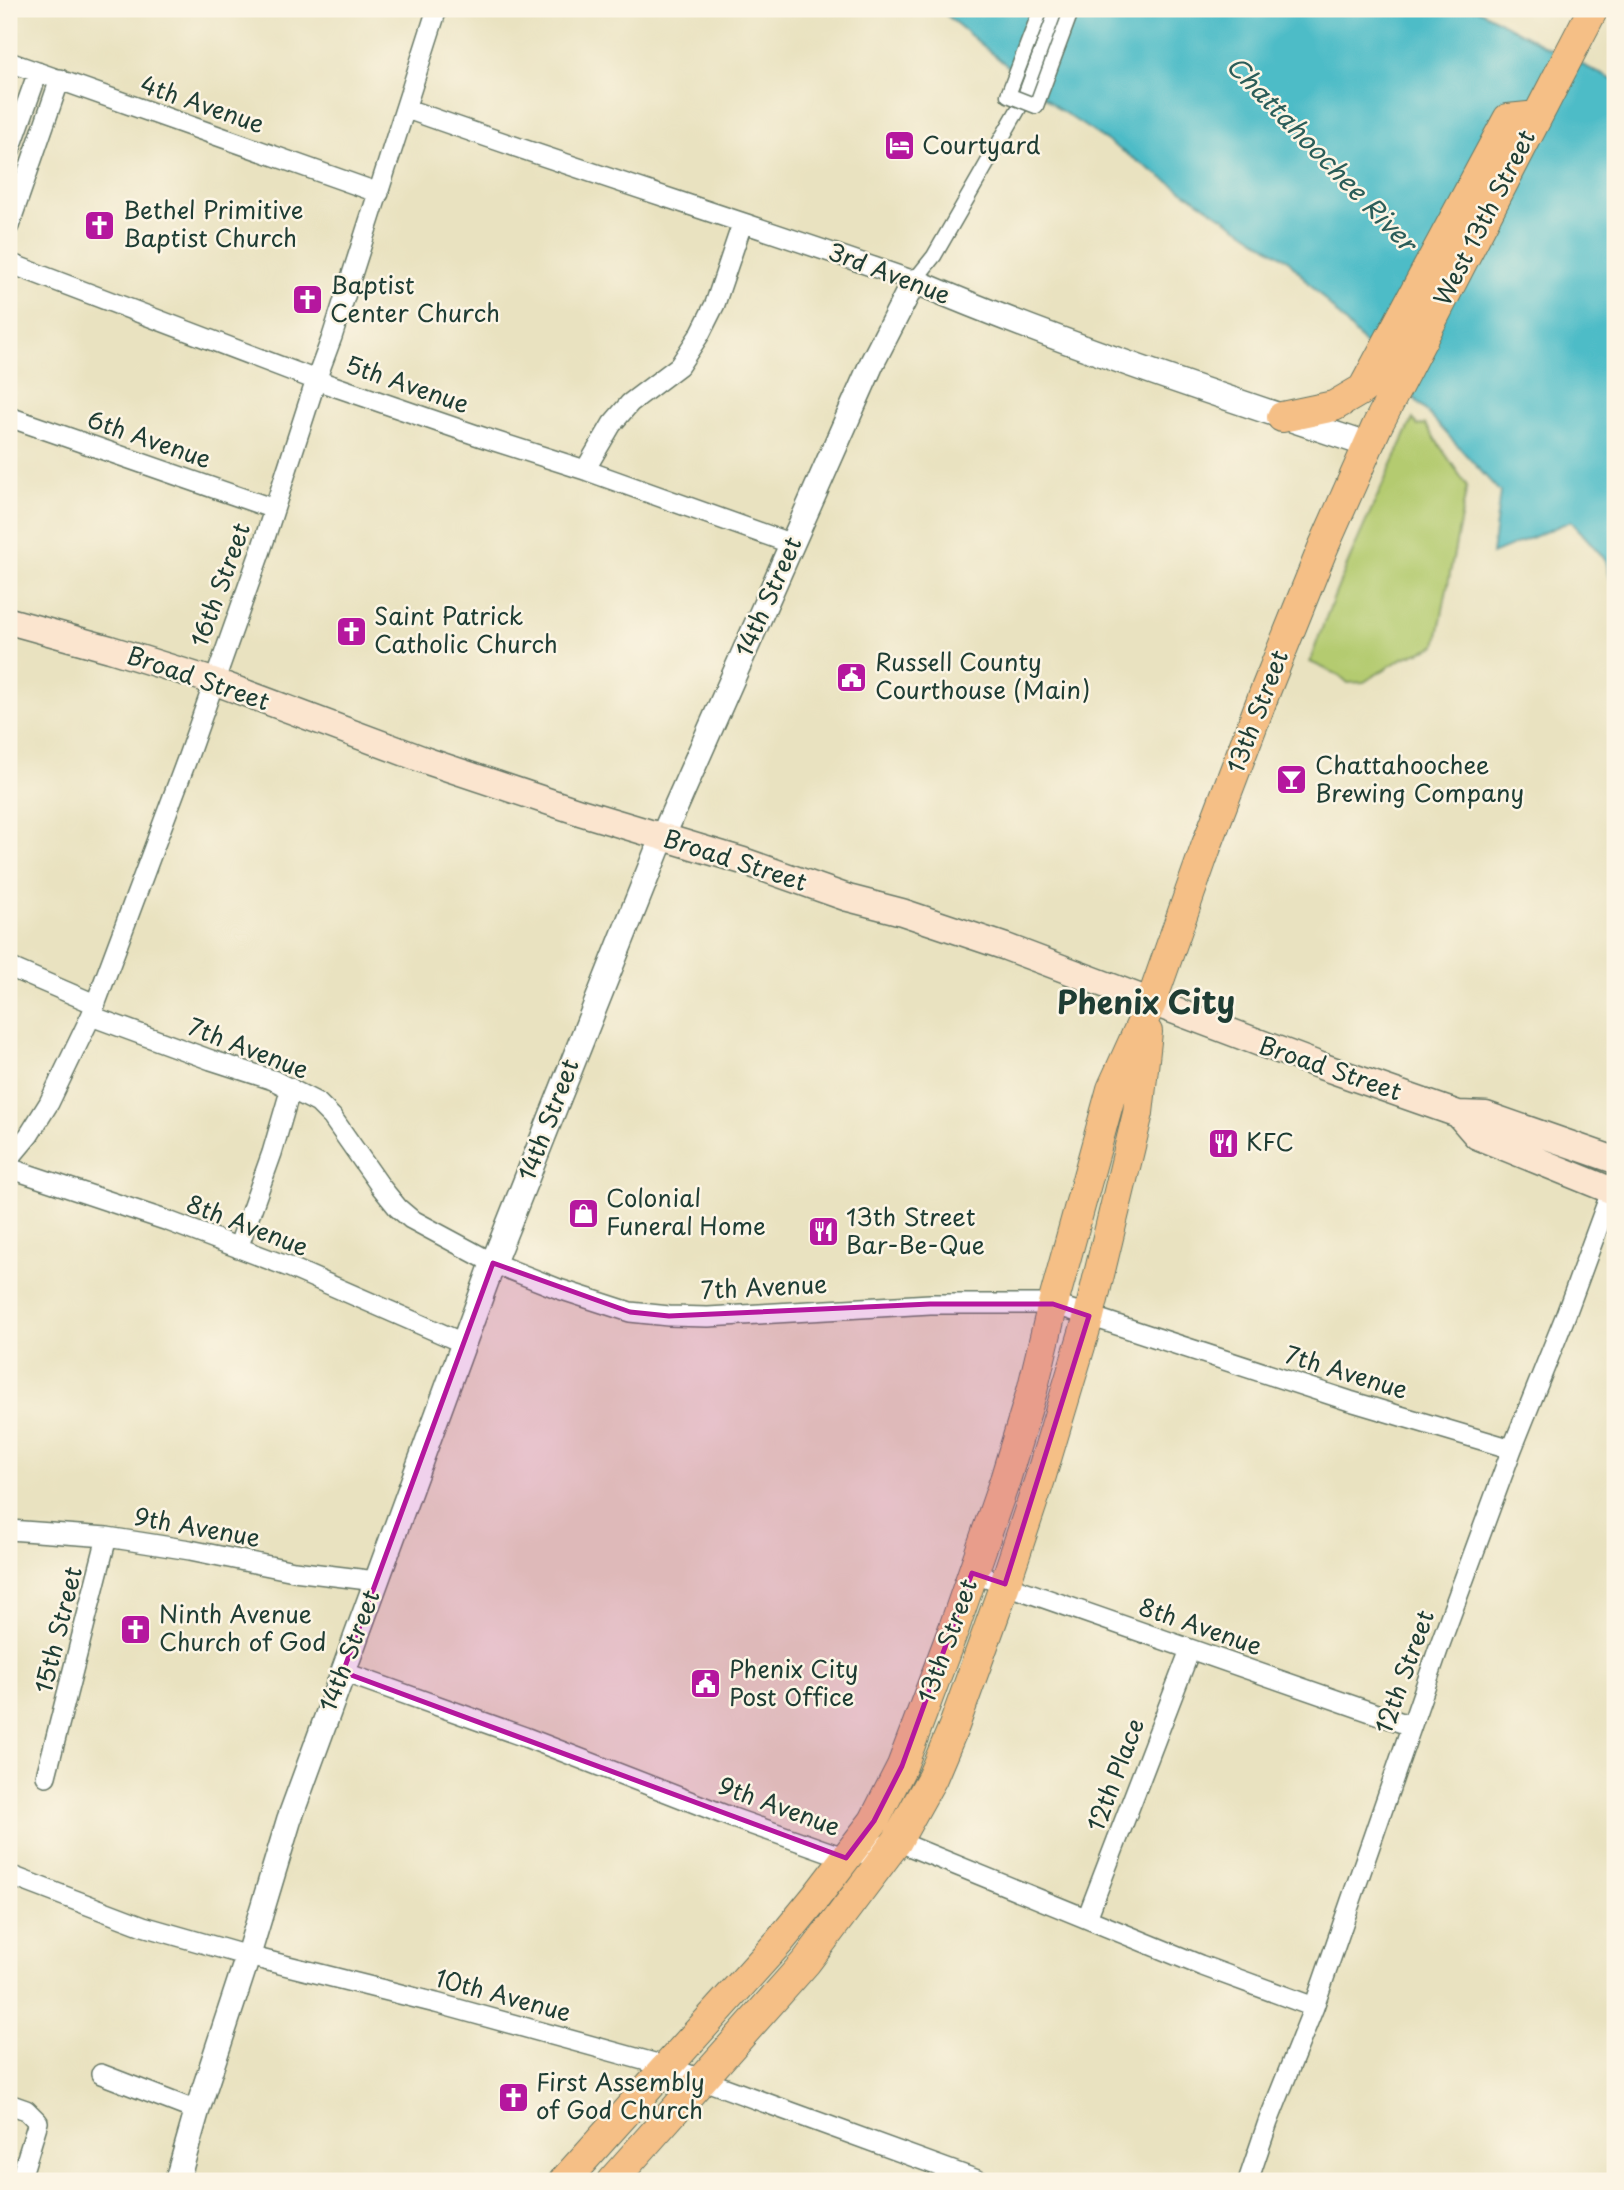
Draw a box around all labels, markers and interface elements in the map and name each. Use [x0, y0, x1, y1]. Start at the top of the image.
water label: Chattahoochee River [1218, 46, 1428, 262]
street label: 4th Avenue [136, 65, 269, 141]
street label: West 13th Street [1423, 123, 1543, 311]
place label: Courtyard [922, 126, 1041, 162]
hotel icon: Courtyard [882, 129, 916, 163]
place label: Bethel Primitive Baptist Church [123, 191, 304, 255]
church icon: Bethel Primitive Baptist Church [83, 208, 117, 242]
street label: 3rd Avenue [823, 232, 956, 312]
place label: Baptist Center Church [330, 266, 500, 330]
church icon: Baptist Center Church [290, 283, 324, 317]
street label: 5th Avenue [341, 345, 474, 421]
street label: 6th Avenue [83, 400, 216, 476]
street label: 16th Street [180, 517, 258, 651]
street label: 14th Street [725, 530, 810, 662]
place label: Saint Patrick Catholic Church [374, 597, 558, 661]
church icon: Saint Patrick Catholic Church [334, 614, 368, 648]
street label: Broad Street [122, 636, 275, 718]
place label: Russell County Courthouse (Main) [875, 643, 1090, 707]
street label: 13th Street [1216, 644, 1296, 778]
public building icon: Russell County Courthouse (Main) [835, 660, 869, 694]
place label: Chattahoochee Brewing Company [1315, 746, 1524, 810]
bar icon: Chattahoochee Brewing Company [1275, 763, 1309, 797]
street label: Broad Street [659, 819, 812, 899]
district label: Phenix City [1057, 977, 1235, 1025]
street label: 7th Avenue [183, 1008, 314, 1087]
street label: Broad Street [1254, 1026, 1407, 1108]
street label: 14th Street [507, 1053, 587, 1185]
place label: KFC [1246, 1123, 1294, 1159]
restaurant icon: KFC [1206, 1126, 1240, 1160]
place label: Colonial Funeral Home [606, 1179, 766, 1243]
street label: 8th Avenue [181, 1184, 314, 1264]
shop icon: Colonial Funeral Home [566, 1196, 600, 1230]
place label: 13th Street Bar-Be-Que [846, 1198, 985, 1262]
restaurant icon: 13th Street Bar-Be-Que [806, 1215, 840, 1249]
street label: 7th Avenue [700, 1265, 828, 1307]
street label: 7th Avenue [1281, 1335, 1412, 1407]
street label: 9th Avenue [132, 1497, 263, 1555]
street label: 15th Street [24, 1562, 90, 1697]
street label: 13th Street [907, 1573, 985, 1707]
street label: 14th Street [308, 1584, 388, 1716]
street label: 8th Avenue [1134, 1587, 1267, 1663]
place label: Ninth Avenue Church of God [159, 1595, 326, 1659]
street label: 12th Street [1364, 1604, 1442, 1738]
church icon: Ninth Avenue Church of God [119, 1612, 153, 1646]
place label: Phenix City Post Office [729, 1650, 859, 1714]
public building icon: Phenix City Post Office [689, 1667, 723, 1701]
street label: 12th Place [1076, 1712, 1152, 1836]
street label: 9th Avenue [714, 1766, 846, 1844]
street label: 10th Avenue [432, 1959, 575, 2029]
place label: First Assembly of God Church [536, 2063, 705, 2127]
church icon: First Assembly of God Church [496, 2080, 530, 2114]

